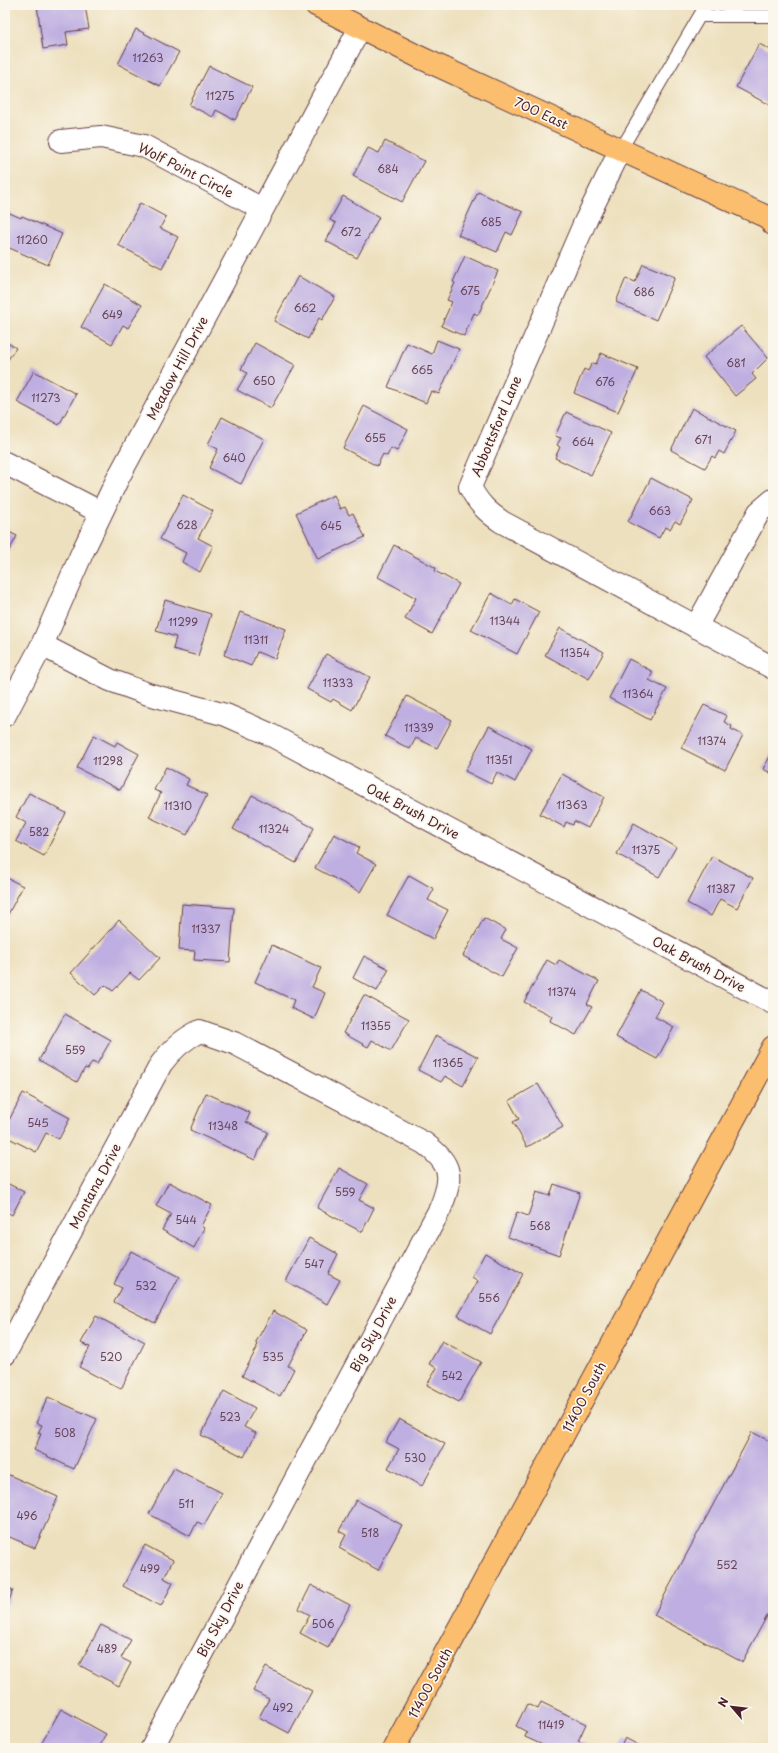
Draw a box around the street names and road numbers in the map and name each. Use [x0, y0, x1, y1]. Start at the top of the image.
street label: 700 East [511, 92, 571, 133]
street label: Wolf Point Circle [135, 137, 237, 202]
street label: Meadow Hill Drive [141, 312, 212, 423]
street label: Abbottsford Lane [466, 372, 525, 479]
street label: Oak Brush Drive [363, 778, 463, 843]
street label: Oak Brush Drive [649, 931, 749, 996]
street label: Montana Drive [64, 1140, 125, 1232]
street label: Big Sky Drive [345, 1292, 401, 1375]
street label: 11400 South [557, 1358, 610, 1435]
street label: Big Sky Drive [192, 1577, 248, 1660]
street label: 11400 South [403, 1644, 456, 1721]

